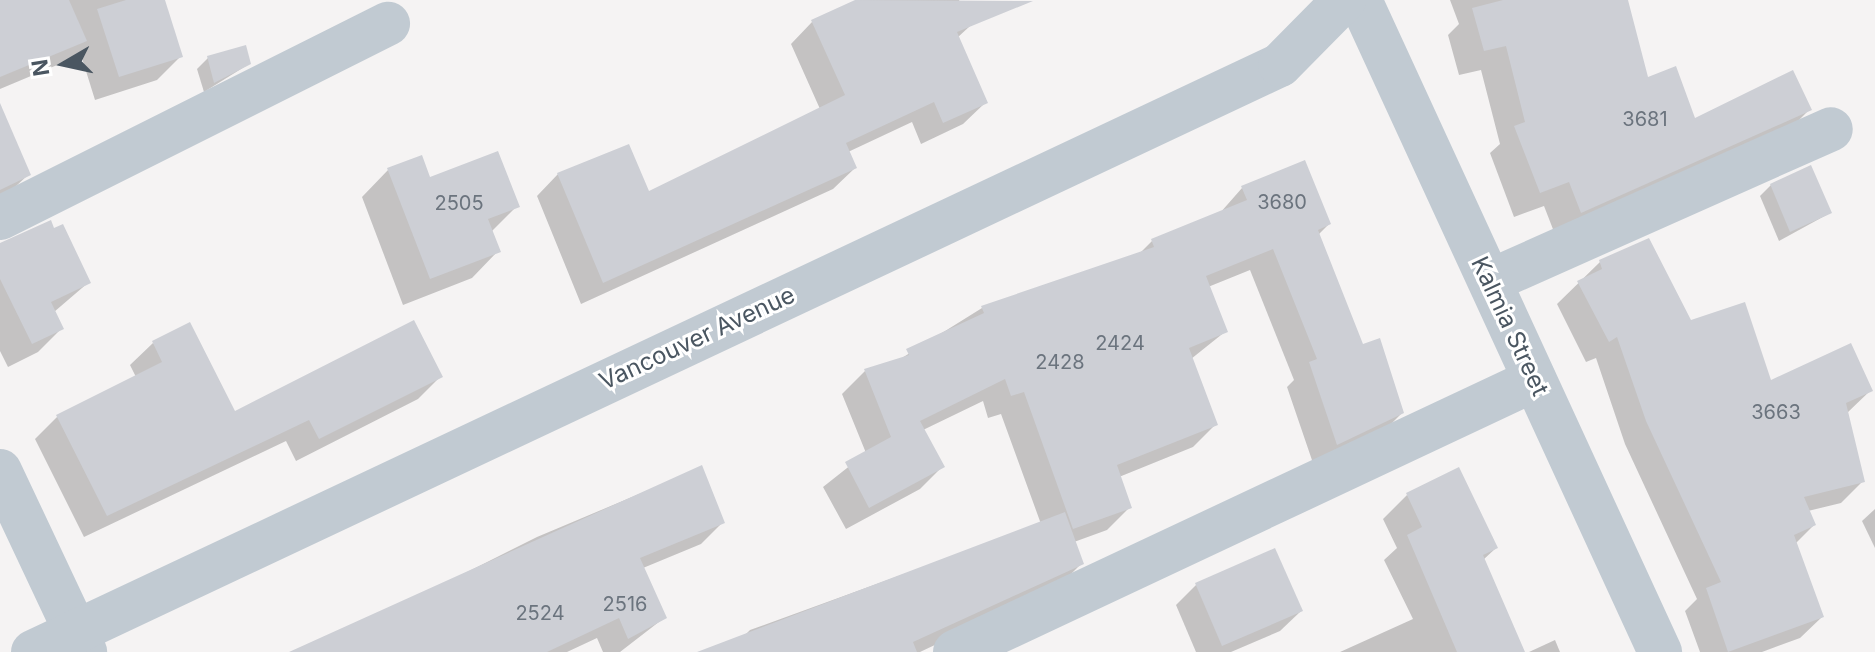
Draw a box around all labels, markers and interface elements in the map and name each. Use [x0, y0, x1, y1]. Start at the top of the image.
north arrow [24, 24, 104, 104]
text: N [26, 57, 54, 78]
house number: 3681 [1622, 107, 1668, 131]
house number: 3680 [1257, 190, 1307, 214]
house number: 2505 [434, 191, 484, 215]
street label: Kalmia Street [1465, 252, 1555, 400]
street label: Vancouver Avenue [595, 280, 799, 396]
house number: 2424 [1095, 331, 1145, 355]
house number: 2428 [1035, 350, 1085, 374]
house number: 3663 [1751, 400, 1801, 424]
house number: 2516 [603, 592, 647, 616]
house number: 2524 [515, 601, 565, 625]

